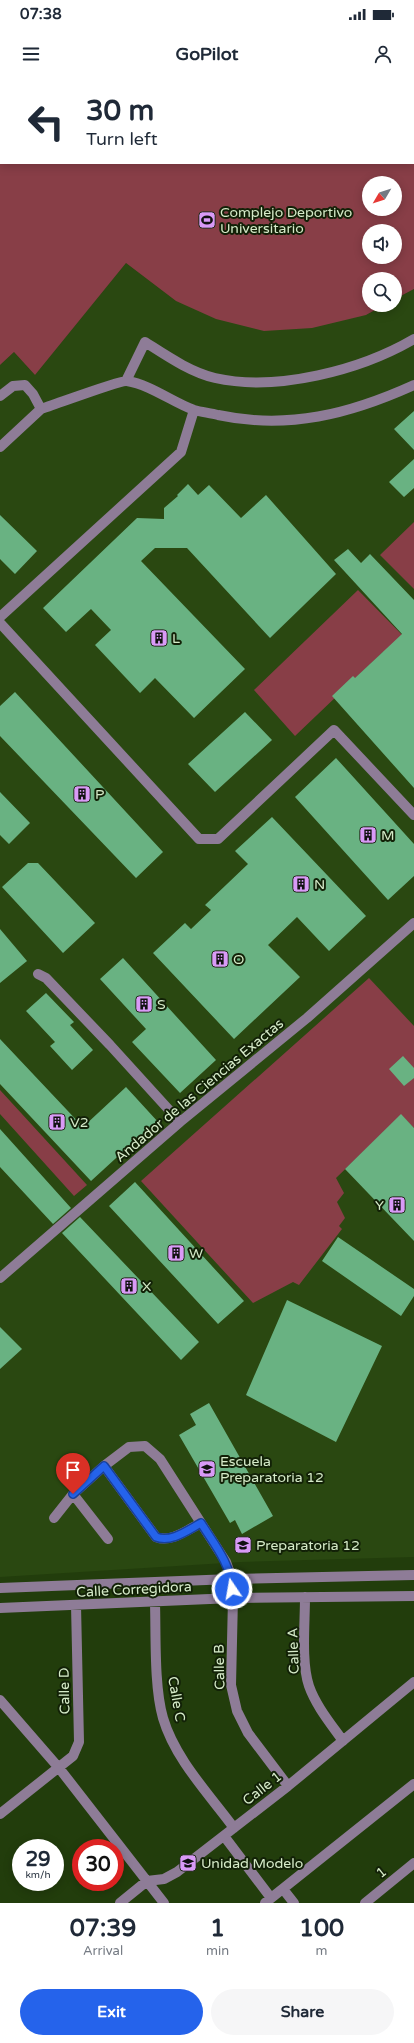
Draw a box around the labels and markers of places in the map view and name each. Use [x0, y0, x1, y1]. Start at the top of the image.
place label: Complejo Deportivo Universitario [220, 204, 352, 237]
sports icon: Complejo Deportivo Universitario [197, 210, 217, 230]
building icon: L [149, 628, 169, 648]
place label: L [172, 630, 180, 647]
building icon: P [72, 784, 92, 804]
place label: P [95, 786, 104, 803]
building icon: M [358, 825, 378, 845]
place label: M [381, 827, 395, 844]
building icon: N [291, 874, 311, 894]
place label: N [314, 876, 325, 893]
building icon: O [210, 949, 230, 969]
place label: O [233, 951, 244, 968]
building icon: S [134, 994, 154, 1014]
place label: S [157, 996, 166, 1013]
building icon: V2 [47, 1112, 67, 1132]
place label: V2 [70, 1114, 89, 1131]
building icon: Y [387, 1195, 407, 1215]
place label: Y [375, 1197, 384, 1214]
building icon: W [166, 1243, 186, 1263]
place label: W [189, 1245, 203, 1262]
building icon: X [119, 1276, 139, 1296]
place label: X [142, 1278, 151, 1295]
pin [56, 1453, 90, 1494]
place label: Escuela Preparatoria 12 [220, 1453, 324, 1486]
school or university icon: Escuela Preparatoria 12 [197, 1459, 217, 1479]
school or university icon: Preparatoria 12 [233, 1535, 253, 1555]
place label: Preparatoria 12 [256, 1537, 360, 1554]
school or university icon: Unidad Modelo [178, 1853, 198, 1873]
place label: Unidad Modelo [201, 1855, 303, 1872]

